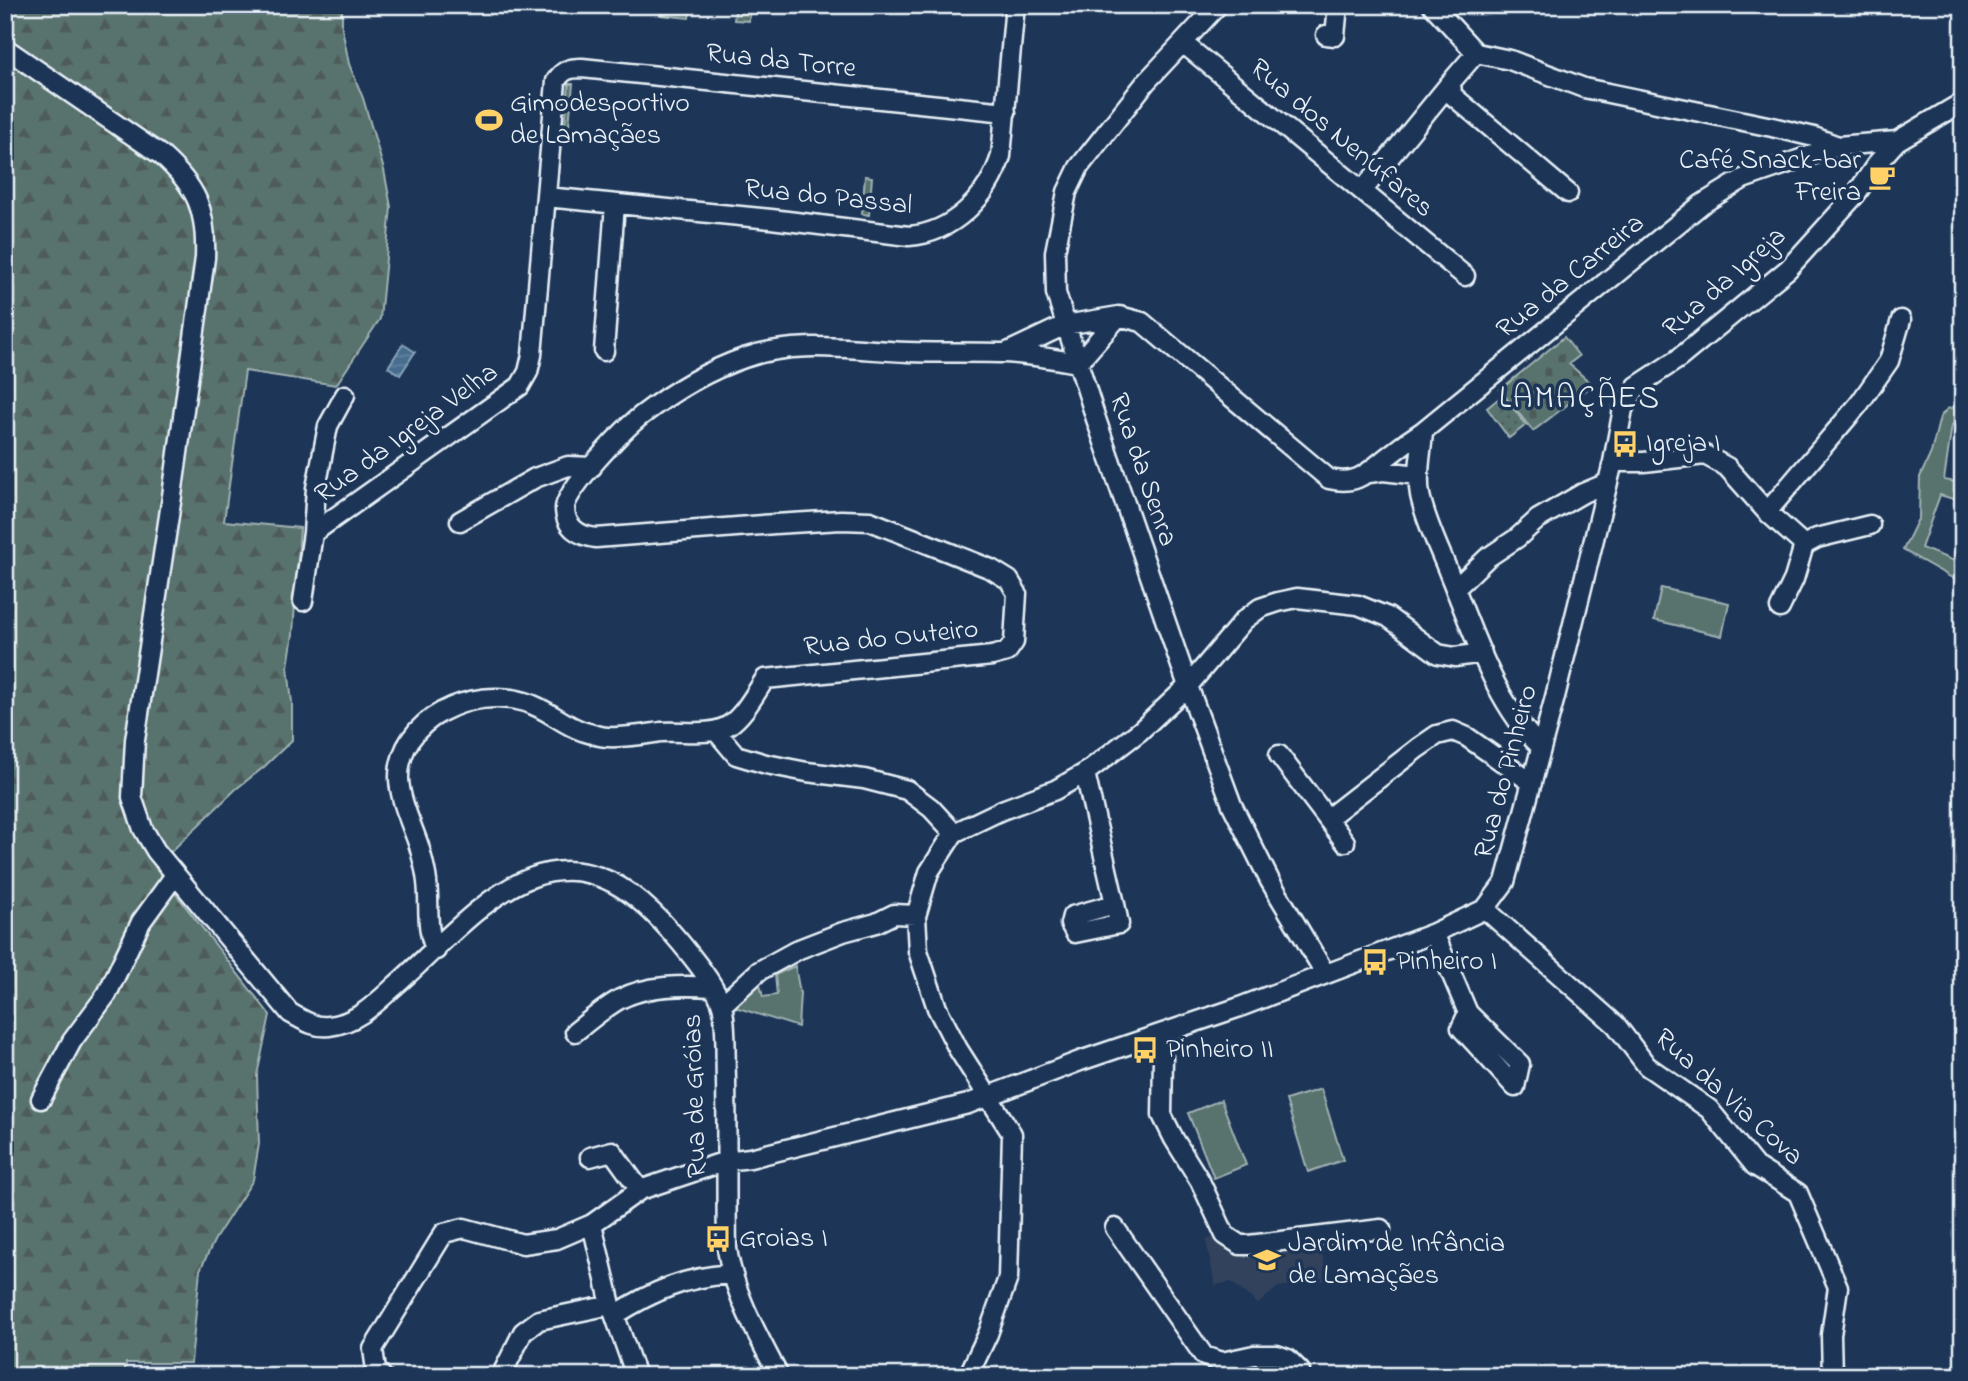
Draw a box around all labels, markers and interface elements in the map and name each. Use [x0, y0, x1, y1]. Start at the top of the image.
street label: Rua da Torre [704, 34, 859, 90]
street label: Rua dos Nenúfares [1240, 49, 1442, 229]
place label: Gimodesportivo de Lamaçães [510, 84, 690, 157]
sports icon: Gimodesportivo de Lamaçães [474, 105, 504, 135]
place label: Café Snack-bar Freira [1679, 141, 1861, 214]
cafe icon: Café Snack-bar Freira [1867, 162, 1897, 192]
street label: Rua do Passal [742, 169, 914, 227]
street label: Rua da Carreira [1488, 204, 1654, 350]
street label: Rua da Igreja [1654, 217, 1796, 349]
street label: Rua da Igreja Velha [307, 353, 507, 515]
district label: LAMAÇÃES [1499, 376, 1661, 423]
street label: Rua da Senra [1097, 388, 1187, 552]
place label: Igreja I [1646, 424, 1721, 465]
bus stop icon: Igreja I [1610, 429, 1640, 459]
street label: Rua do Outeiro [802, 609, 980, 669]
street label: Rua do Pinheiro [1464, 681, 1550, 863]
place label: Pinheiro I [1396, 942, 1497, 983]
bus stop icon: Pinheiro I [1360, 947, 1390, 977]
street label: Rua de Gróias [673, 1013, 719, 1179]
street label: Rua da Via Cova [1644, 1020, 1812, 1176]
place label: Pinheiro II [1166, 1030, 1274, 1071]
bus stop icon: Pinheiro II [1130, 1035, 1160, 1065]
place label: Groias I [739, 1219, 828, 1260]
bus stop icon: Groias I [703, 1224, 733, 1254]
place label: Jardim de Infância de Lamaçães [1288, 1224, 1505, 1297]
school or university icon: Jardim de Infância de Lamaçães [1252, 1245, 1282, 1275]

